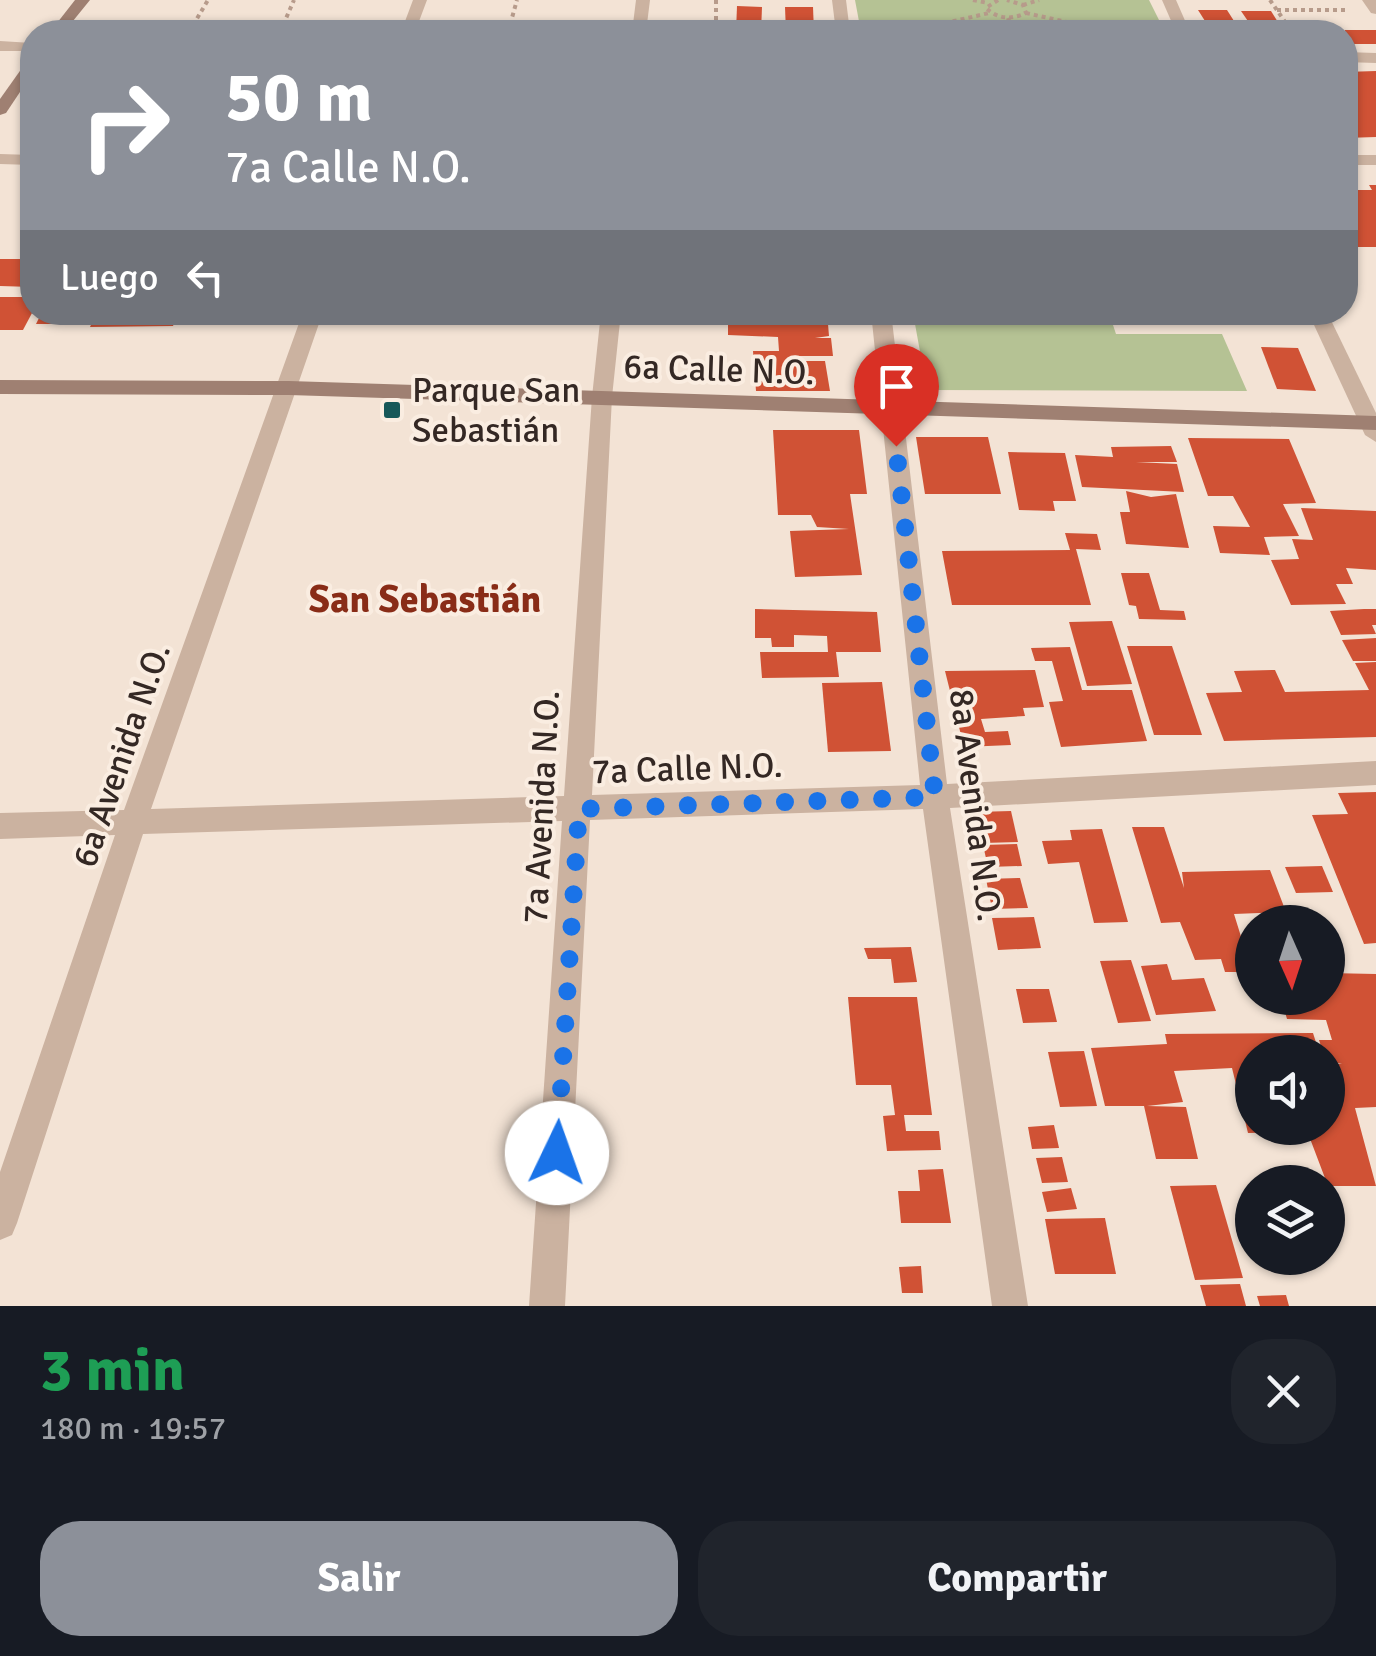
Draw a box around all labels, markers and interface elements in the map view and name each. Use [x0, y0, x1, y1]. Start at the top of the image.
text: 50 m [225, 54, 373, 140]
icon: right [60, 60, 190, 190]
text: 7a Calle N.O. [225, 140, 471, 195]
icon: left [178, 250, 233, 305]
text: Luego [60, 254, 158, 301]
pin [854, 344, 939, 447]
street label: 6a Calle N.O. [623, 345, 815, 394]
icon: arrive [869, 359, 924, 414]
place label: Parque San Sebastián [412, 369, 580, 452]
marker: Parque San Sebastián [381, 399, 403, 421]
district label: San Sebastián [309, 576, 541, 623]
street label: 6a Avenida N.O. [63, 638, 180, 873]
street label: 8a Avenida N.O. [940, 686, 1011, 924]
street label: 7a Avenida N.O. [514, 689, 569, 925]
street label: 7a Calle N.O. [591, 744, 783, 793]
north arrow [1235, 905, 1345, 1015]
map controls [1235, 905, 1345, 1275]
button: sound [1235, 1035, 1345, 1145]
position arrow [505, 1101, 609, 1205]
button: layers [1235, 1165, 1345, 1275]
text: 3 min [40, 1334, 185, 1408]
button: close [1231, 1339, 1336, 1444]
text: 180 m · 19:57 [40, 1409, 226, 1448]
button: Salir [40, 1521, 678, 1636]
button: Compartir [698, 1521, 1336, 1636]

